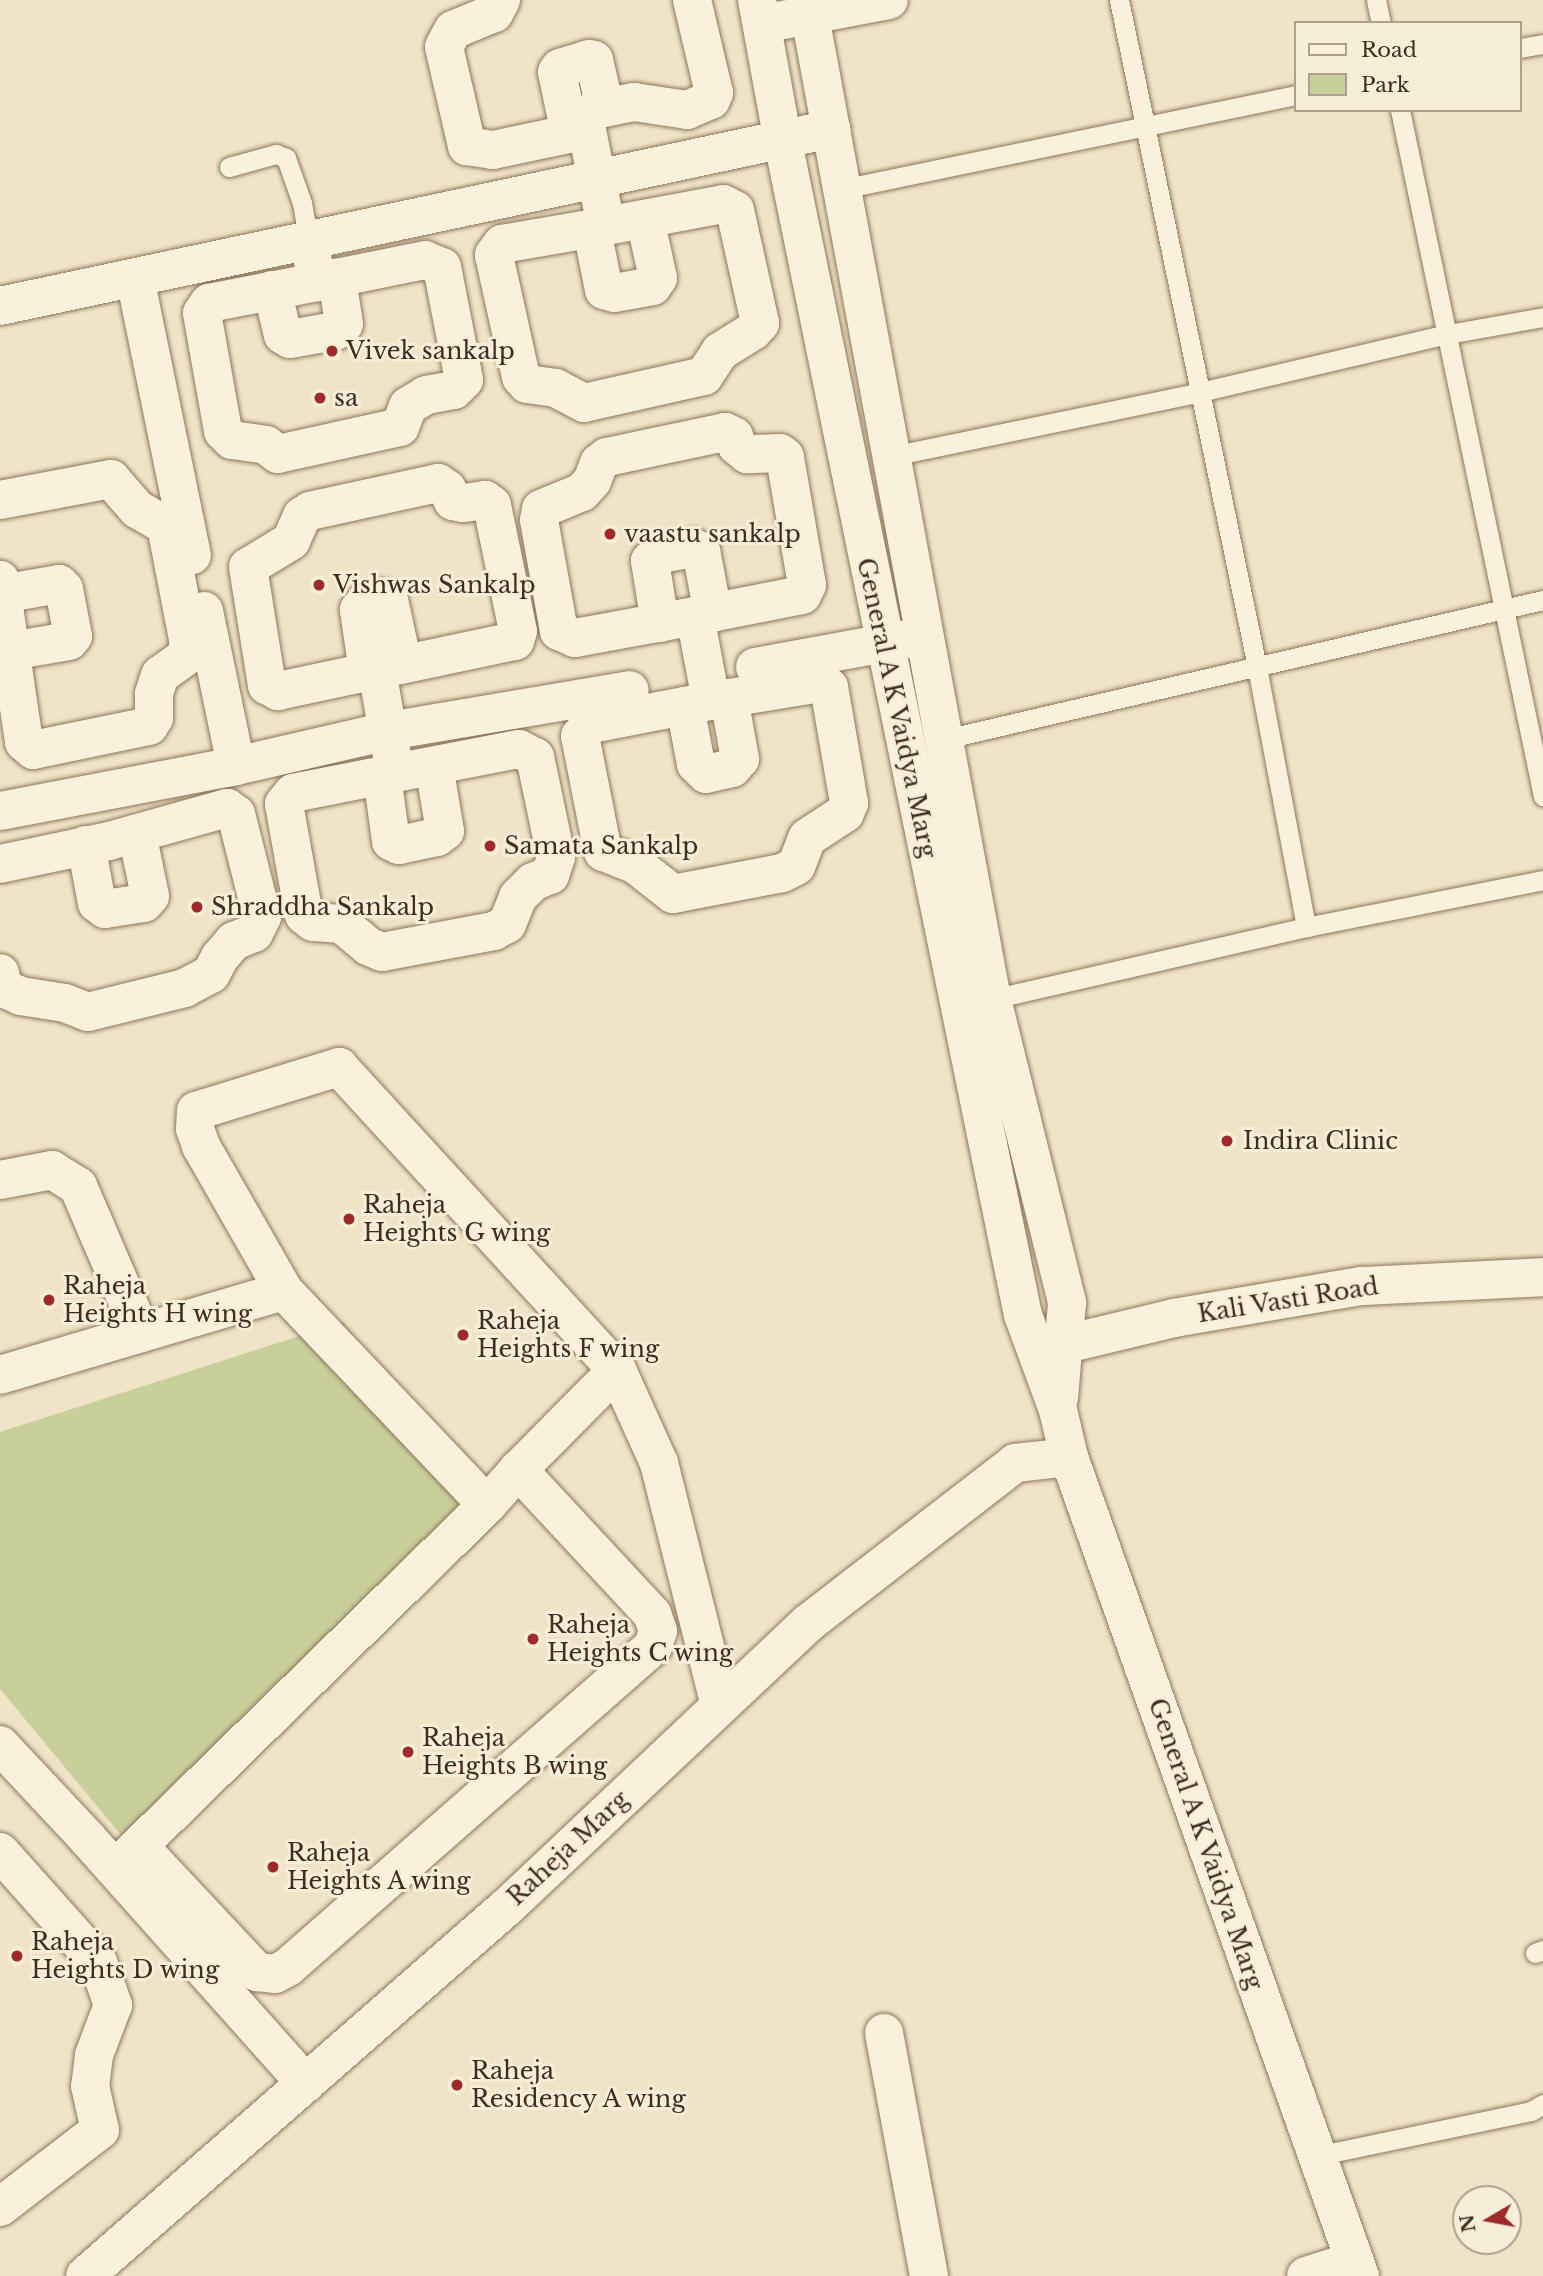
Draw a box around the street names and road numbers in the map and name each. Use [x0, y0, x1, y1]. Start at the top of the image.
street label: General A K Vaidya Marg [851, 553, 943, 863]
street label: Kali Vasti Road [1195, 1271, 1381, 1329]
street label: General A K Vaidya Marg [1142, 1693, 1270, 1995]
street label: Raheja Marg [501, 1785, 635, 1911]

